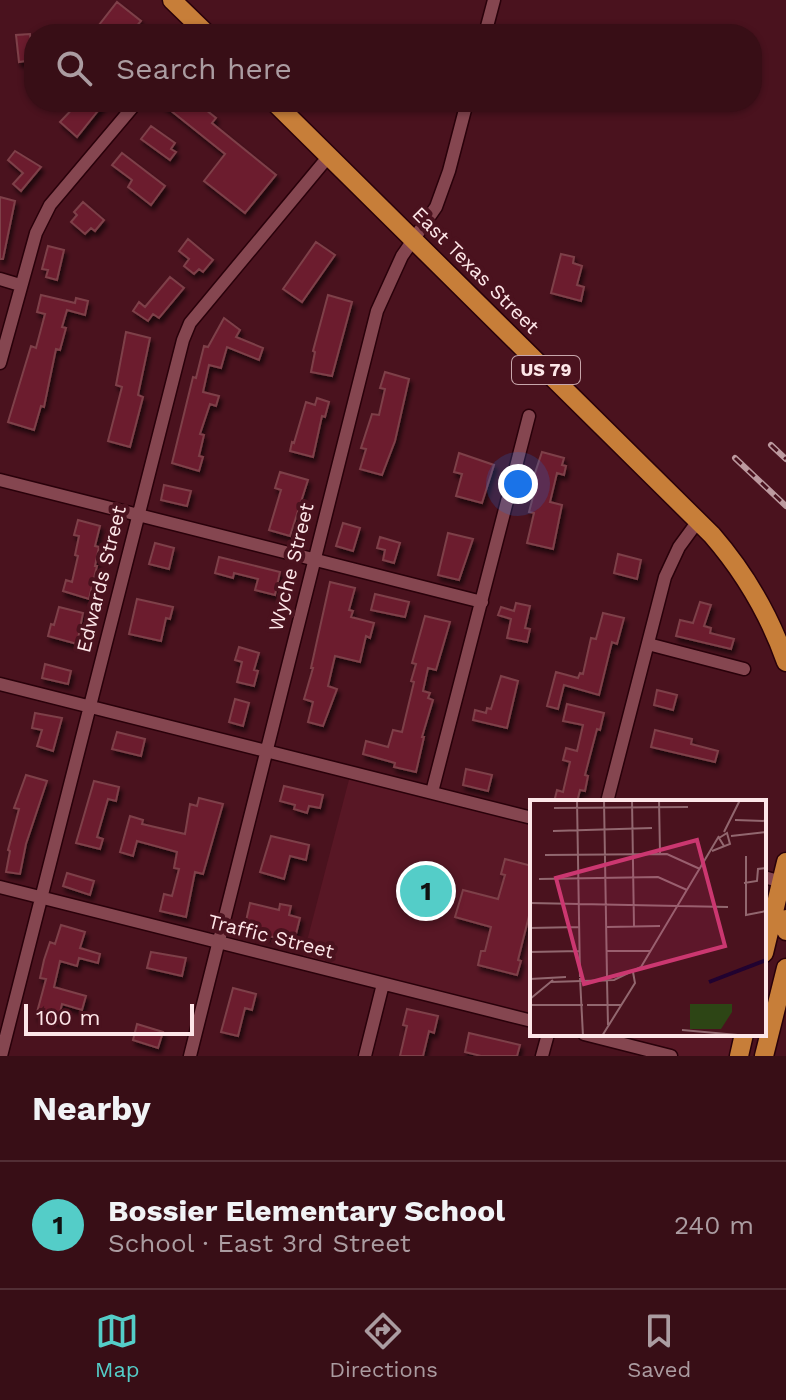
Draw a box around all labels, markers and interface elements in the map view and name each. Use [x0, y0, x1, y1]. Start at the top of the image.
search box [24, 24, 762, 112]
icon: search [52, 46, 96, 90]
text: Search here [116, 51, 292, 86]
street label: East Texas Street [408, 202, 545, 339]
road number: US 79 [512, 356, 580, 384]
your location [498, 464, 538, 504]
street label: Wyche Street [263, 500, 319, 634]
street label: Edwards Street [71, 502, 131, 655]
inset map [530, 800, 766, 1036]
pin: 1 [400, 861, 452, 921]
street label: Traffic Street [205, 909, 337, 963]
scale bar [24, 1000, 194, 1036]
text: 100 m [36, 1005, 100, 1030]
text: Nearby [32, 1088, 151, 1128]
text: Bossier Elementary School [108, 1193, 505, 1228]
text: 1 [52, 1210, 64, 1240]
text: 240 m [674, 1210, 754, 1240]
text: School · East 3rd Street [108, 1228, 411, 1258]
tab: Map [95, 1309, 140, 1382]
tab: Directions [329, 1309, 438, 1382]
tab: Saved [627, 1309, 691, 1382]

